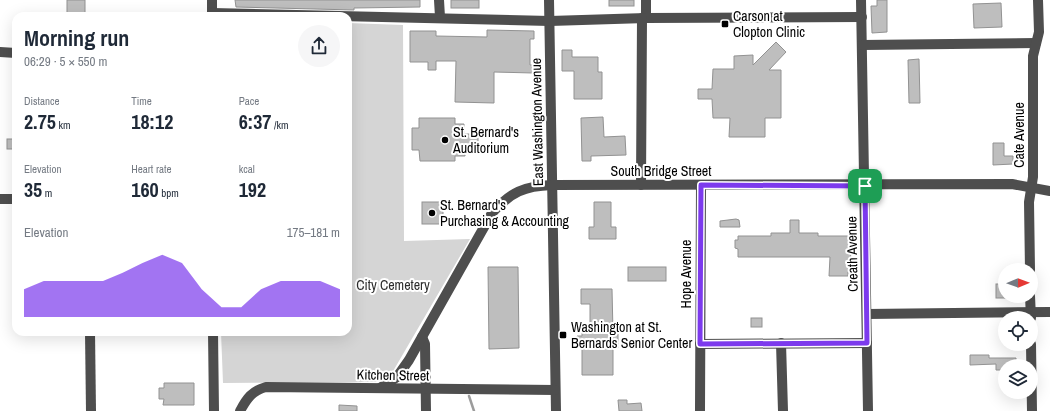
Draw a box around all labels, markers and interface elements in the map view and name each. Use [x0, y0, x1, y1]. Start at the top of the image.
place label: Carson at Clopton Clinic [733, 7, 805, 41]
marker: Carson at Clopton Clinic [720, 19, 730, 29]
text: Morning run [24, 23, 129, 53]
button: share [298, 25, 340, 67]
text: 06:29 · 5 × 550 m [24, 53, 107, 70]
street label: East Washington Avenue [527, 58, 547, 186]
text: Distance [24, 94, 60, 108]
text: Time [131, 94, 152, 108]
text: Pace [239, 94, 259, 108]
street label: Cate Avenue [1010, 102, 1028, 168]
text: 2.75 [24, 108, 56, 135]
text: 18:12 [131, 108, 173, 135]
text: 6:37 [239, 108, 271, 135]
text: km [56, 118, 70, 132]
text: /km [271, 118, 289, 132]
place label: St. Bernard's Auditorium [452, 123, 519, 157]
marker: St. Bernard's Auditorium [440, 135, 450, 145]
text: Elevation [24, 162, 62, 176]
text: Heart rate [131, 162, 171, 176]
text: kcal [239, 162, 255, 176]
street label: South Bridge Street [611, 162, 711, 180]
pin [848, 169, 882, 203]
icon: arrive [854, 175, 876, 197]
text: 35 [24, 176, 42, 203]
text: 160 [131, 176, 159, 203]
text: 192 [239, 176, 266, 203]
text: m [42, 186, 52, 200]
text: bpm [159, 186, 179, 200]
place label: St. Bernard's Purchasing & Accounting [440, 196, 570, 230]
marker: St. Bernard's Purchasing & Accounting [427, 208, 437, 218]
street label: Creath Avenue [842, 216, 862, 292]
text: Elevation [24, 224, 68, 241]
text: 175–181 m [287, 224, 340, 241]
street label: Hope Avenue [677, 240, 695, 308]
north arrow [998, 263, 1038, 303]
map controls [998, 263, 1038, 399]
park label: City Cemetery [356, 276, 430, 294]
button: locate [998, 311, 1038, 351]
place label: Washington at St. Bernards Senior Center [571, 318, 692, 352]
marker: Washington at St. Bernards Senior Center [558, 330, 568, 340]
button: layers [998, 359, 1038, 399]
street label: Kitchen Street [356, 365, 430, 385]

